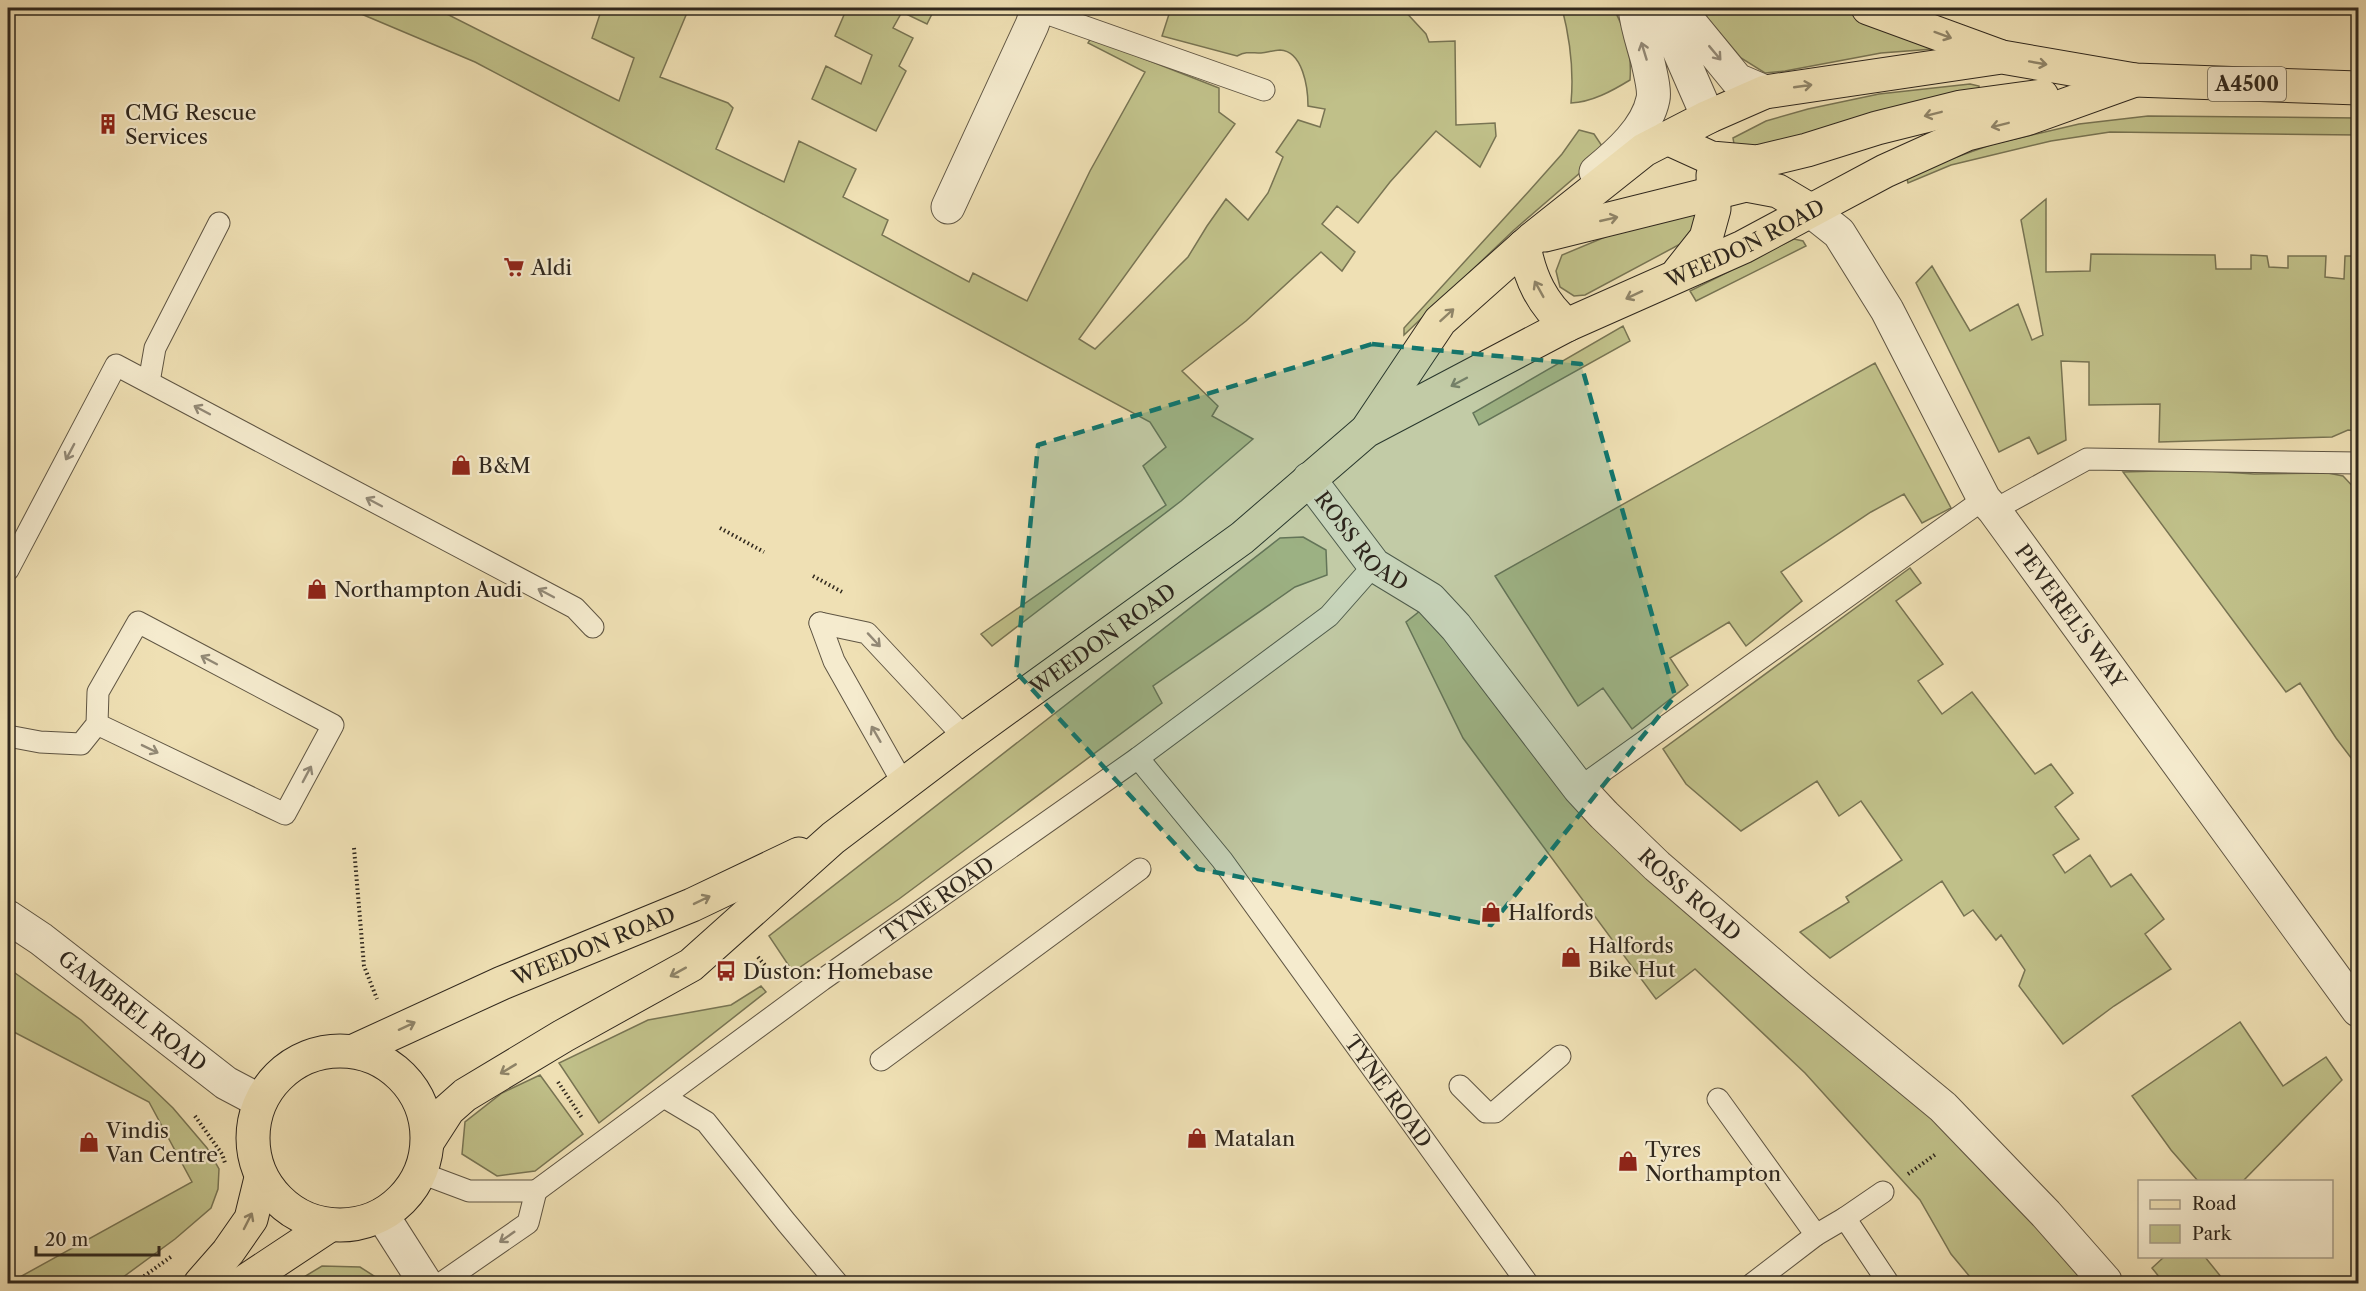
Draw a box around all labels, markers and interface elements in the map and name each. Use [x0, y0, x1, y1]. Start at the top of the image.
one-way arrow [1933, 30, 1952, 41]
one-way arrow [1638, 42, 1649, 61]
one-way arrow [1709, 45, 1722, 61]
one-way arrow [2027, 58, 2047, 69]
road number: A4500 [2208, 67, 2286, 101]
one-way arrow [1793, 81, 1813, 92]
place label: CMG Rescue Services [125, 100, 257, 149]
one-way arrow [1924, 109, 1943, 120]
building icon: CMG Rescue Services [96, 112, 120, 136]
one-way arrow [1991, 120, 2010, 132]
street label: WEEDON ROAD [1661, 193, 1828, 293]
one-way arrow [1599, 213, 1618, 225]
supermarket icon: Aldi [502, 255, 526, 279]
place label: Aldi [530, 255, 572, 280]
one-way arrow [1533, 281, 1544, 299]
one-way arrow [1625, 290, 1643, 301]
one-way arrow [1440, 308, 1455, 322]
one-way arrow [1451, 376, 1468, 388]
one-way arrow [193, 404, 211, 416]
one-way arrow [64, 443, 75, 461]
shop icon: B&M [449, 453, 473, 477]
place label: B&M [478, 453, 531, 478]
street label: ROSS ROAD [1310, 486, 1413, 595]
one-way arrow [366, 496, 383, 508]
street label: PEVEREL'S WAY [2010, 539, 2132, 694]
shop icon: Northampton Audi [305, 577, 329, 601]
place label: Northampton Audi [334, 577, 522, 602]
street label: WEEDON ROAD [1024, 578, 1180, 700]
one-way arrow [538, 587, 555, 599]
one-way arrow [867, 633, 881, 648]
one-way arrow [201, 654, 219, 665]
one-way arrow [870, 726, 882, 743]
one-way arrow [141, 744, 159, 756]
one-way arrow [302, 765, 313, 783]
street label: ROSS ROAD [1634, 843, 1747, 946]
street label: TYNE ROAD [876, 851, 998, 948]
one-way arrow [692, 894, 710, 906]
shop icon: Halfords [1479, 900, 1503, 924]
place label: Halfords [1508, 900, 1594, 925]
street label: WEEDON ROAD [508, 901, 679, 990]
place label: Halfords Bike Hut [1588, 933, 1676, 982]
street label: GAMBREL ROAD [54, 945, 212, 1076]
shop icon: Halfords Bike Hut [1559, 945, 1583, 969]
bus stop icon: Duston: Homebase [714, 959, 738, 983]
place label: Duston: Homebase [743, 959, 933, 984]
one-way arrow [670, 967, 687, 979]
one-way arrow [397, 1020, 415, 1032]
street label: TYNE ROAD [1340, 1030, 1438, 1152]
one-way arrow [500, 1064, 518, 1075]
place label: Vindis Van Centre [105, 1118, 218, 1167]
shop icon: Matalan [1185, 1126, 1209, 1150]
place label: Matalan [1214, 1126, 1295, 1151]
shop icon: Vindis Van Centre [77, 1130, 101, 1154]
place label: Tyres Northampton [1645, 1137, 1781, 1186]
shop icon: Tyres Northampton [1616, 1149, 1640, 1173]
legend [2138, 1180, 2333, 1258]
text: Road [2192, 1193, 2237, 1215]
one-way arrow [242, 1212, 254, 1230]
scale bar [36, 1219, 159, 1257]
text: Park [2192, 1223, 2233, 1245]
text: 20 m [45, 1229, 89, 1251]
one-way arrow [500, 1231, 516, 1243]

